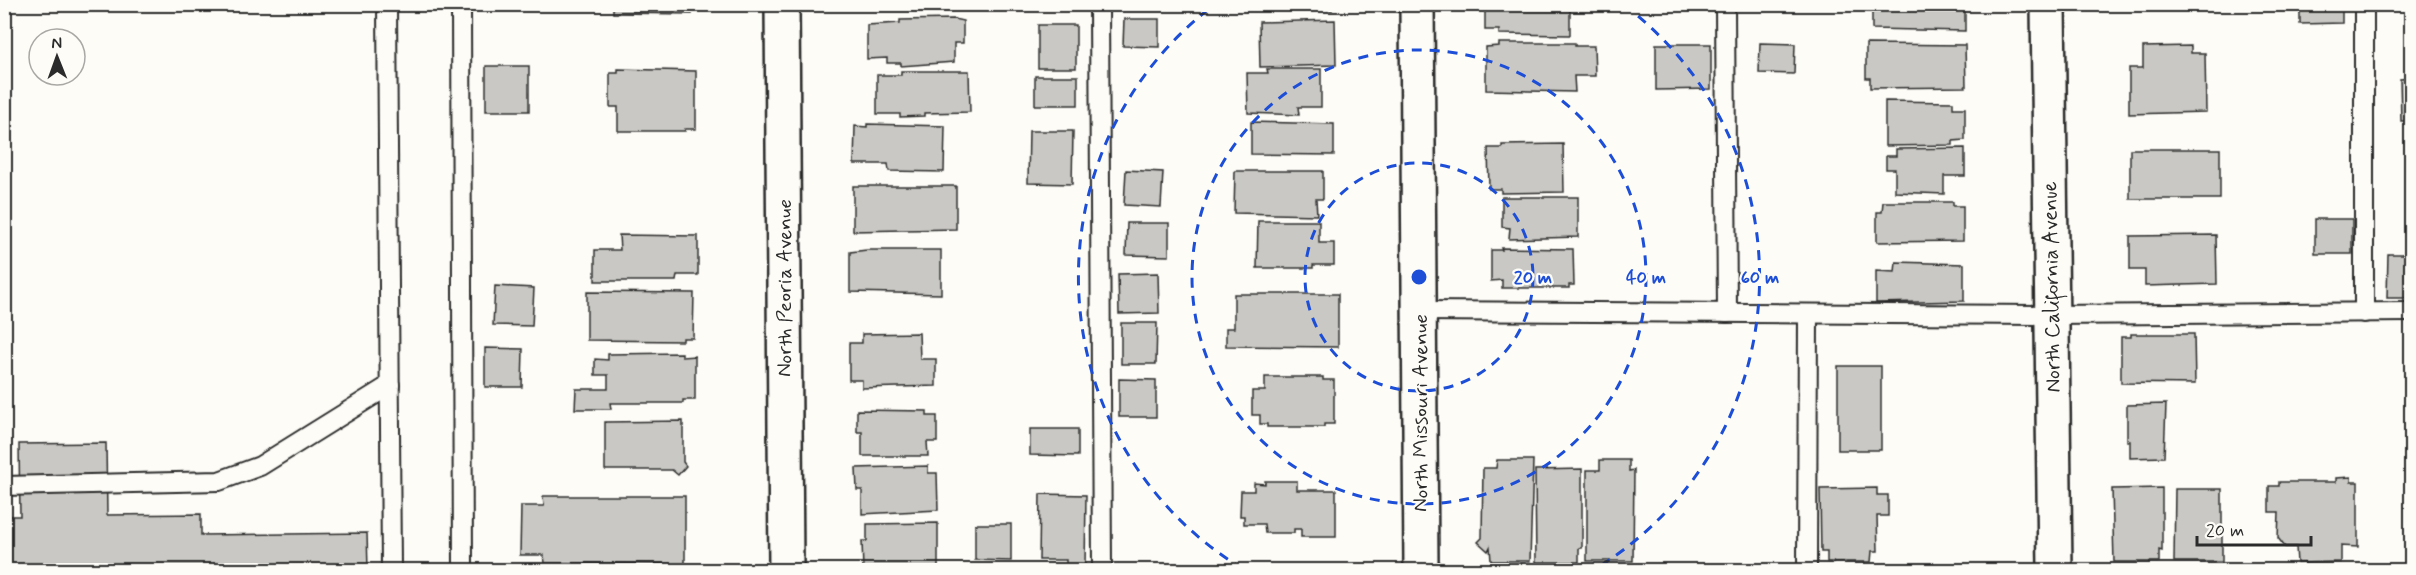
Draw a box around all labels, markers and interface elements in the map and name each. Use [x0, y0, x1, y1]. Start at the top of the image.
north arrow [27, 27, 87, 87]
text: N [51, 33, 62, 54]
street label: North California Avenue [2036, 181, 2070, 393]
street label: North Peoria Avenue [771, 199, 799, 377]
text: 20 m [1514, 266, 1552, 290]
text: 40 m [1626, 266, 1666, 290]
text: 60 m [1741, 266, 1779, 290]
centre of rings [1409, 267, 1429, 287]
street label: North Missouri Avenue [1407, 314, 1435, 512]
scale bar [2197, 509, 2311, 547]
text: 20 m [2206, 519, 2244, 543]

